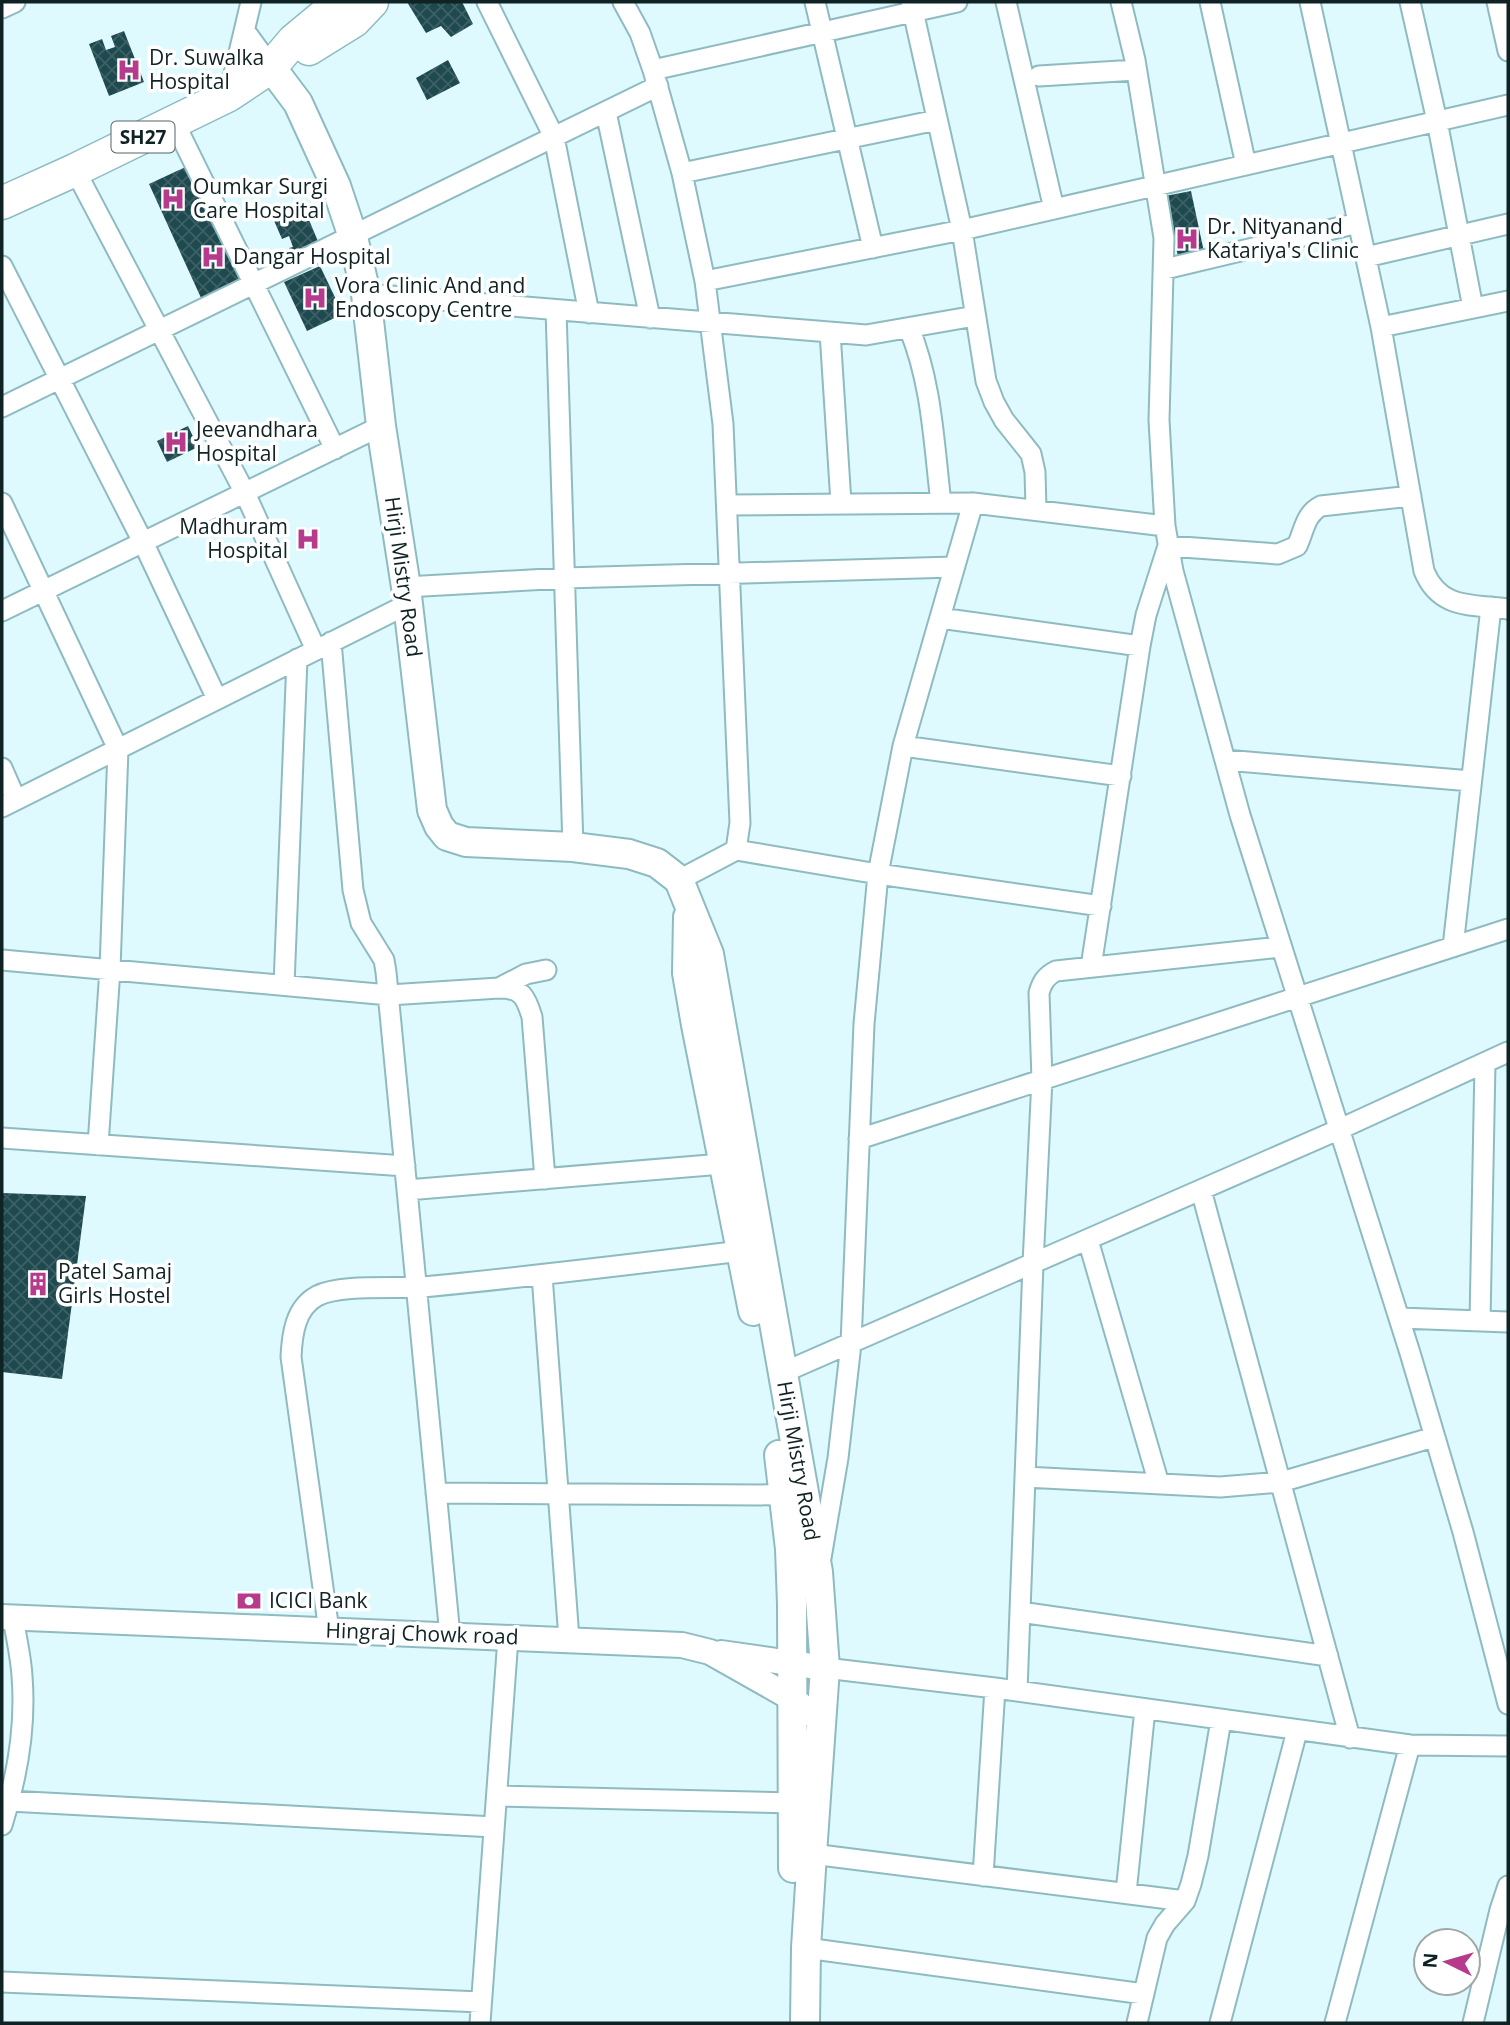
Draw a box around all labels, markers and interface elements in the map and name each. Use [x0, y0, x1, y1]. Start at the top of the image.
place label: Dr. Suwalka Hospital [149, 43, 264, 95]
hospital icon: Dr. Suwalka Hospital [115, 56, 143, 84]
road number: SH27 [111, 122, 174, 153]
place label: Oumkar Surgi Care Hospital [193, 172, 328, 224]
hospital icon: Oumkar Surgi Care Hospital [159, 185, 187, 213]
place label: Dr. Nityanand Katariya's Clinic [1207, 212, 1359, 264]
hospital icon: Dr. Nityanand Katariya's Clinic [1173, 225, 1201, 253]
place label: Dangar Hospital [233, 242, 391, 270]
hospital icon: Dangar Hospital [199, 243, 227, 271]
place label: Vora Clinic And and Endoscopy Centre [335, 271, 525, 323]
hospital icon: Vora Clinic And and Endoscopy Centre [301, 284, 329, 312]
place label: Jeevandhara Hospital [194, 415, 318, 467]
hospital icon: Jeevandhara Hospital [162, 428, 190, 456]
street label: Hirji Mistry Road [379, 495, 429, 659]
place label: Madhuram Hospital [179, 512, 288, 564]
hospital icon: Madhuram Hospital [294, 525, 322, 553]
place label: Patel Samaj Girls Hostel [58, 1257, 172, 1309]
building icon: Patel Samaj Girls Hostel [24, 1270, 52, 1298]
street label: Hirji Mistry Road [771, 1379, 827, 1543]
place label: ICICI Bank [269, 1586, 368, 1614]
bank icon: ICICI Bank [235, 1587, 263, 1615]
street label: Hingraj Chowk road [325, 1616, 519, 1650]
north arrow [1412, 1927, 1482, 1997]
text: N [1416, 1952, 1444, 1969]

